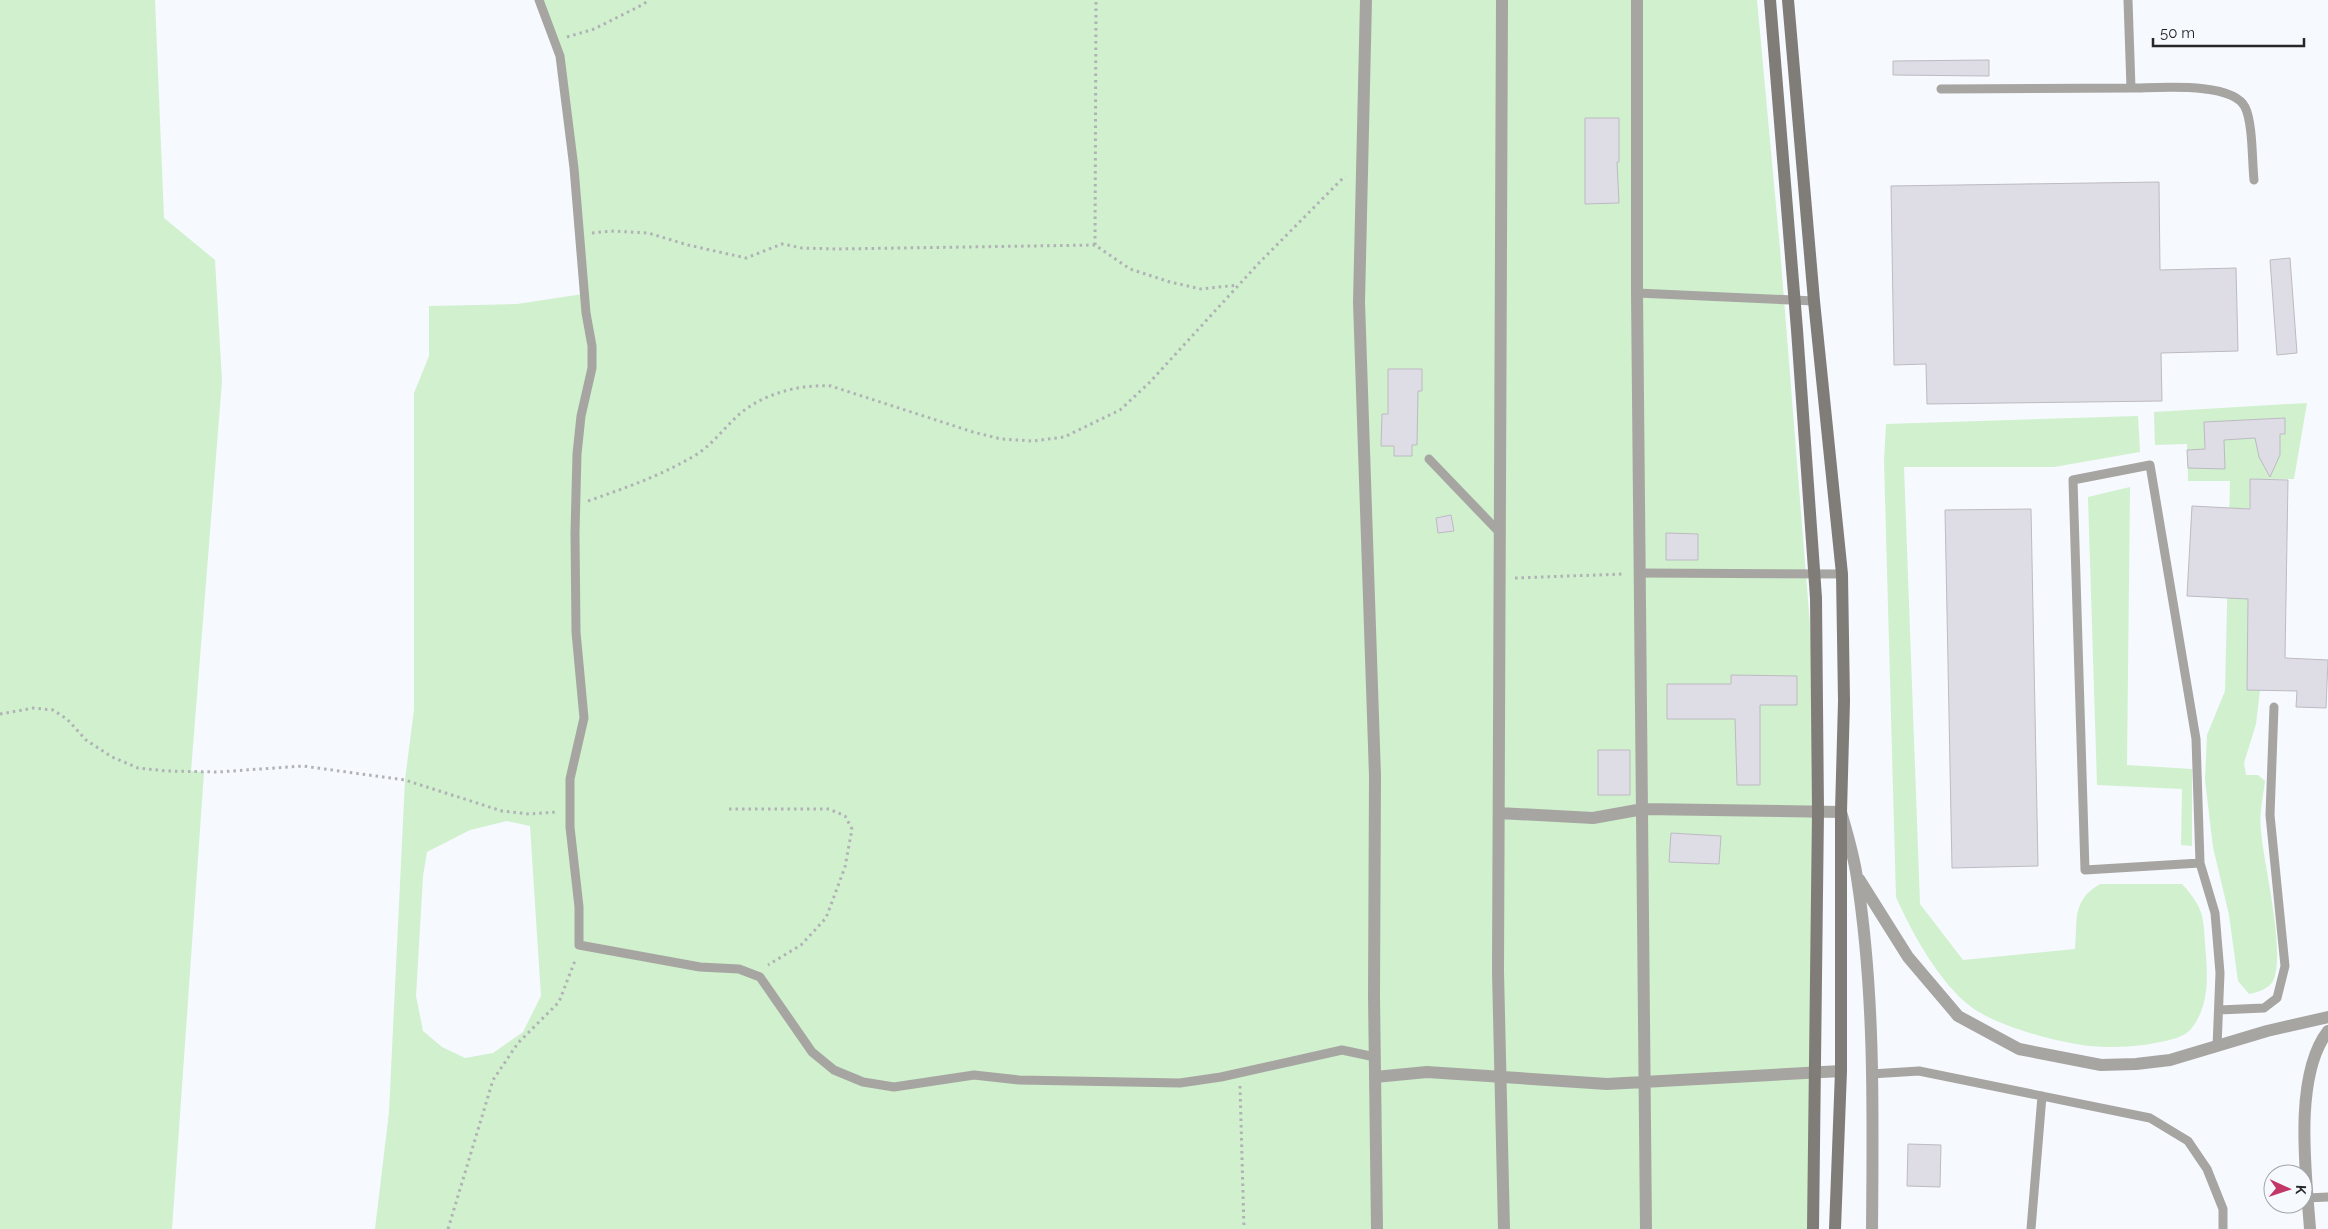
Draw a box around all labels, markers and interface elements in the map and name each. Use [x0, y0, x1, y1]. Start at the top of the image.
scale bar [2153, 15, 2304, 47]
text: 50 m [2160, 24, 2195, 42]
north arrow [2263, 1164, 2313, 1214]
text: K [2293, 1185, 2309, 1195]

